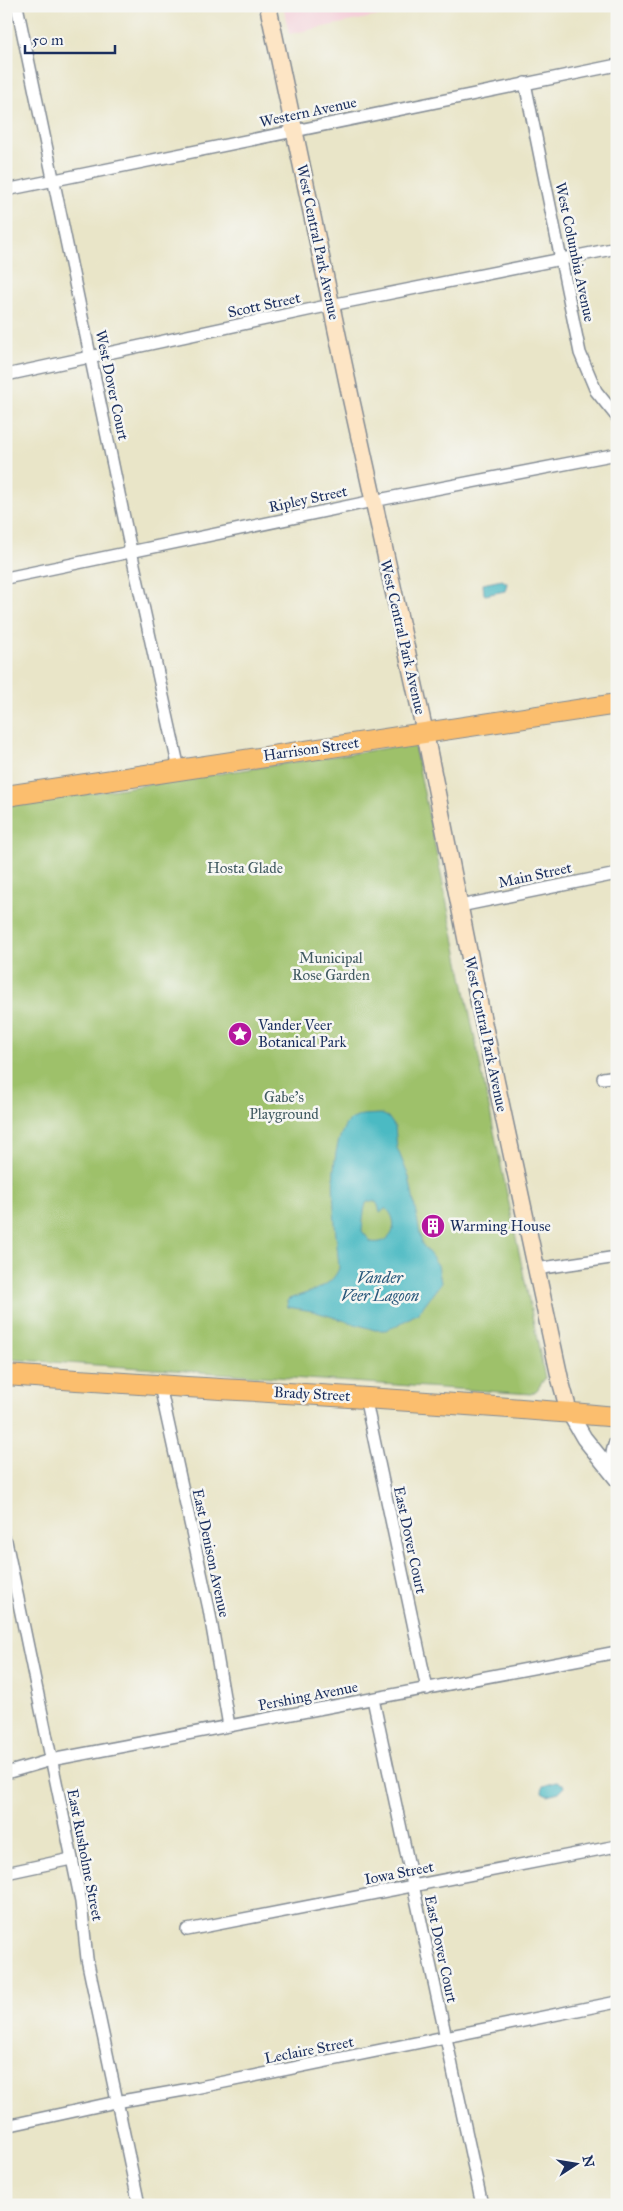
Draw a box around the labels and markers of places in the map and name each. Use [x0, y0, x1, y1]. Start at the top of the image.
place label: Vander Veer Botanical Park [257, 1016, 347, 1051]
place icon: Vander Veer Botanical Park [227, 1021, 253, 1047]
building icon: Warming House [420, 1213, 446, 1239]
place label: Warming House [450, 1217, 551, 1235]

